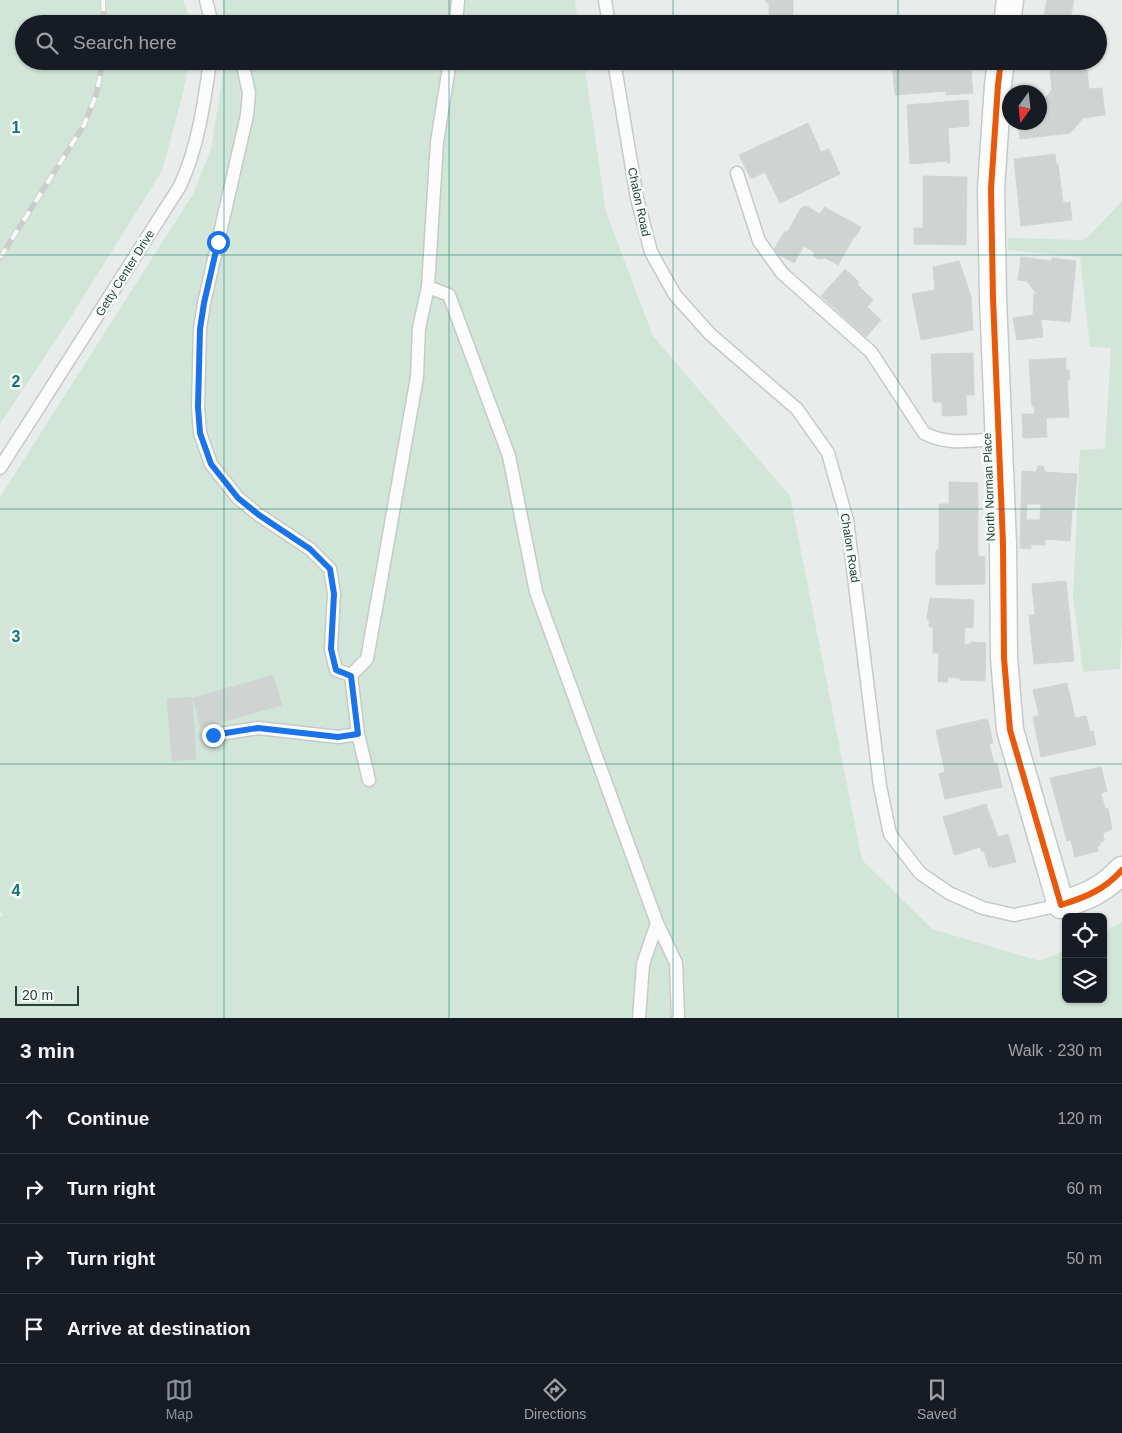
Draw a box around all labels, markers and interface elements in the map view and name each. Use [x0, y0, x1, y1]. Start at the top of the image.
search box [15, 15, 1107, 70]
icon: search [33, 29, 61, 57]
text: Search here [73, 32, 177, 53]
north arrow [1002, 85, 1047, 130]
text: 1 [12, 119, 21, 136]
street label: Chalon Road [625, 166, 653, 238]
street label: Getty Center Drive [93, 227, 157, 319]
route start [207, 231, 230, 254]
text: 2 [12, 373, 21, 390]
street label: North Norman Place [980, 432, 998, 542]
street label: Chalon Road [838, 512, 862, 584]
text: 3 [12, 628, 21, 645]
route end [202, 724, 225, 747]
text: 4 [12, 882, 21, 899]
map controls [1062, 913, 1107, 1003]
button: locate [1062, 913, 1107, 958]
button: layers [1062, 958, 1107, 1003]
scale bar [15, 983, 79, 1006]
text: 20 m [22, 987, 53, 1003]
text: 3 min [20, 1039, 75, 1062]
text: Walk · 230 m [1008, 1042, 1102, 1059]
icon: ahead [20, 1105, 48, 1133]
text: Continue [67, 1108, 149, 1129]
text: 120 m [1058, 1110, 1102, 1127]
icon: right [20, 1175, 48, 1203]
text: Turn right [67, 1178, 155, 1199]
text: 60 m [1066, 1180, 1102, 1197]
icon: right [20, 1245, 48, 1273]
text: Turn right [67, 1248, 155, 1269]
text: 50 m [1066, 1250, 1102, 1267]
icon: arrive [20, 1315, 48, 1343]
text: Arrive at destination [67, 1318, 251, 1339]
tab: Map [165, 1376, 193, 1422]
tab: Directions [524, 1376, 586, 1422]
tab: Saved [917, 1376, 957, 1422]

